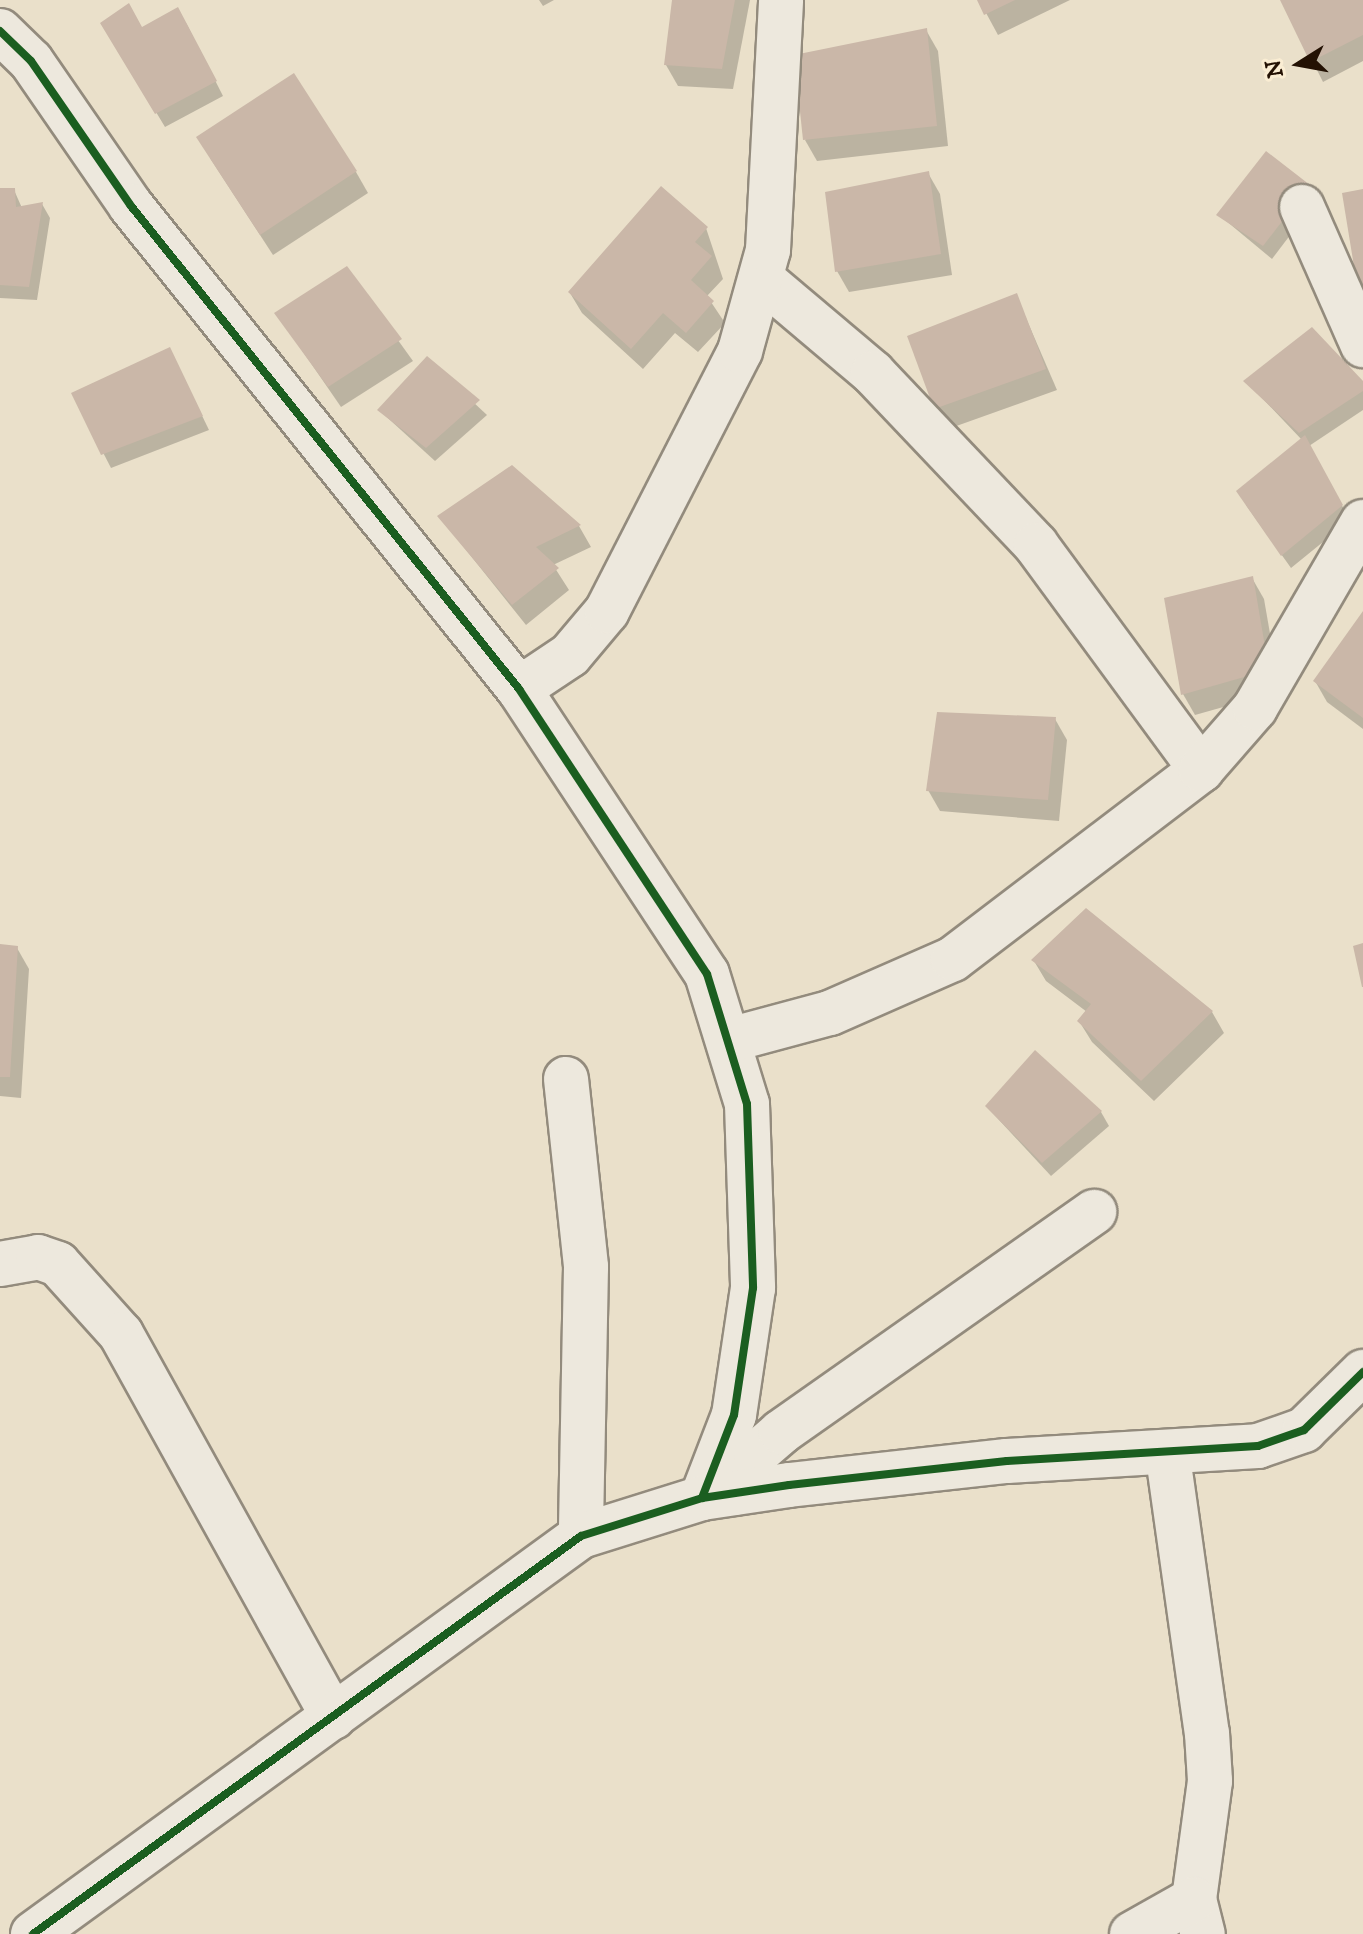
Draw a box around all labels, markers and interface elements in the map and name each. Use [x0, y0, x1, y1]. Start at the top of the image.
north arrow [1259, 24, 1339, 104]
text: N [1260, 57, 1290, 80]

